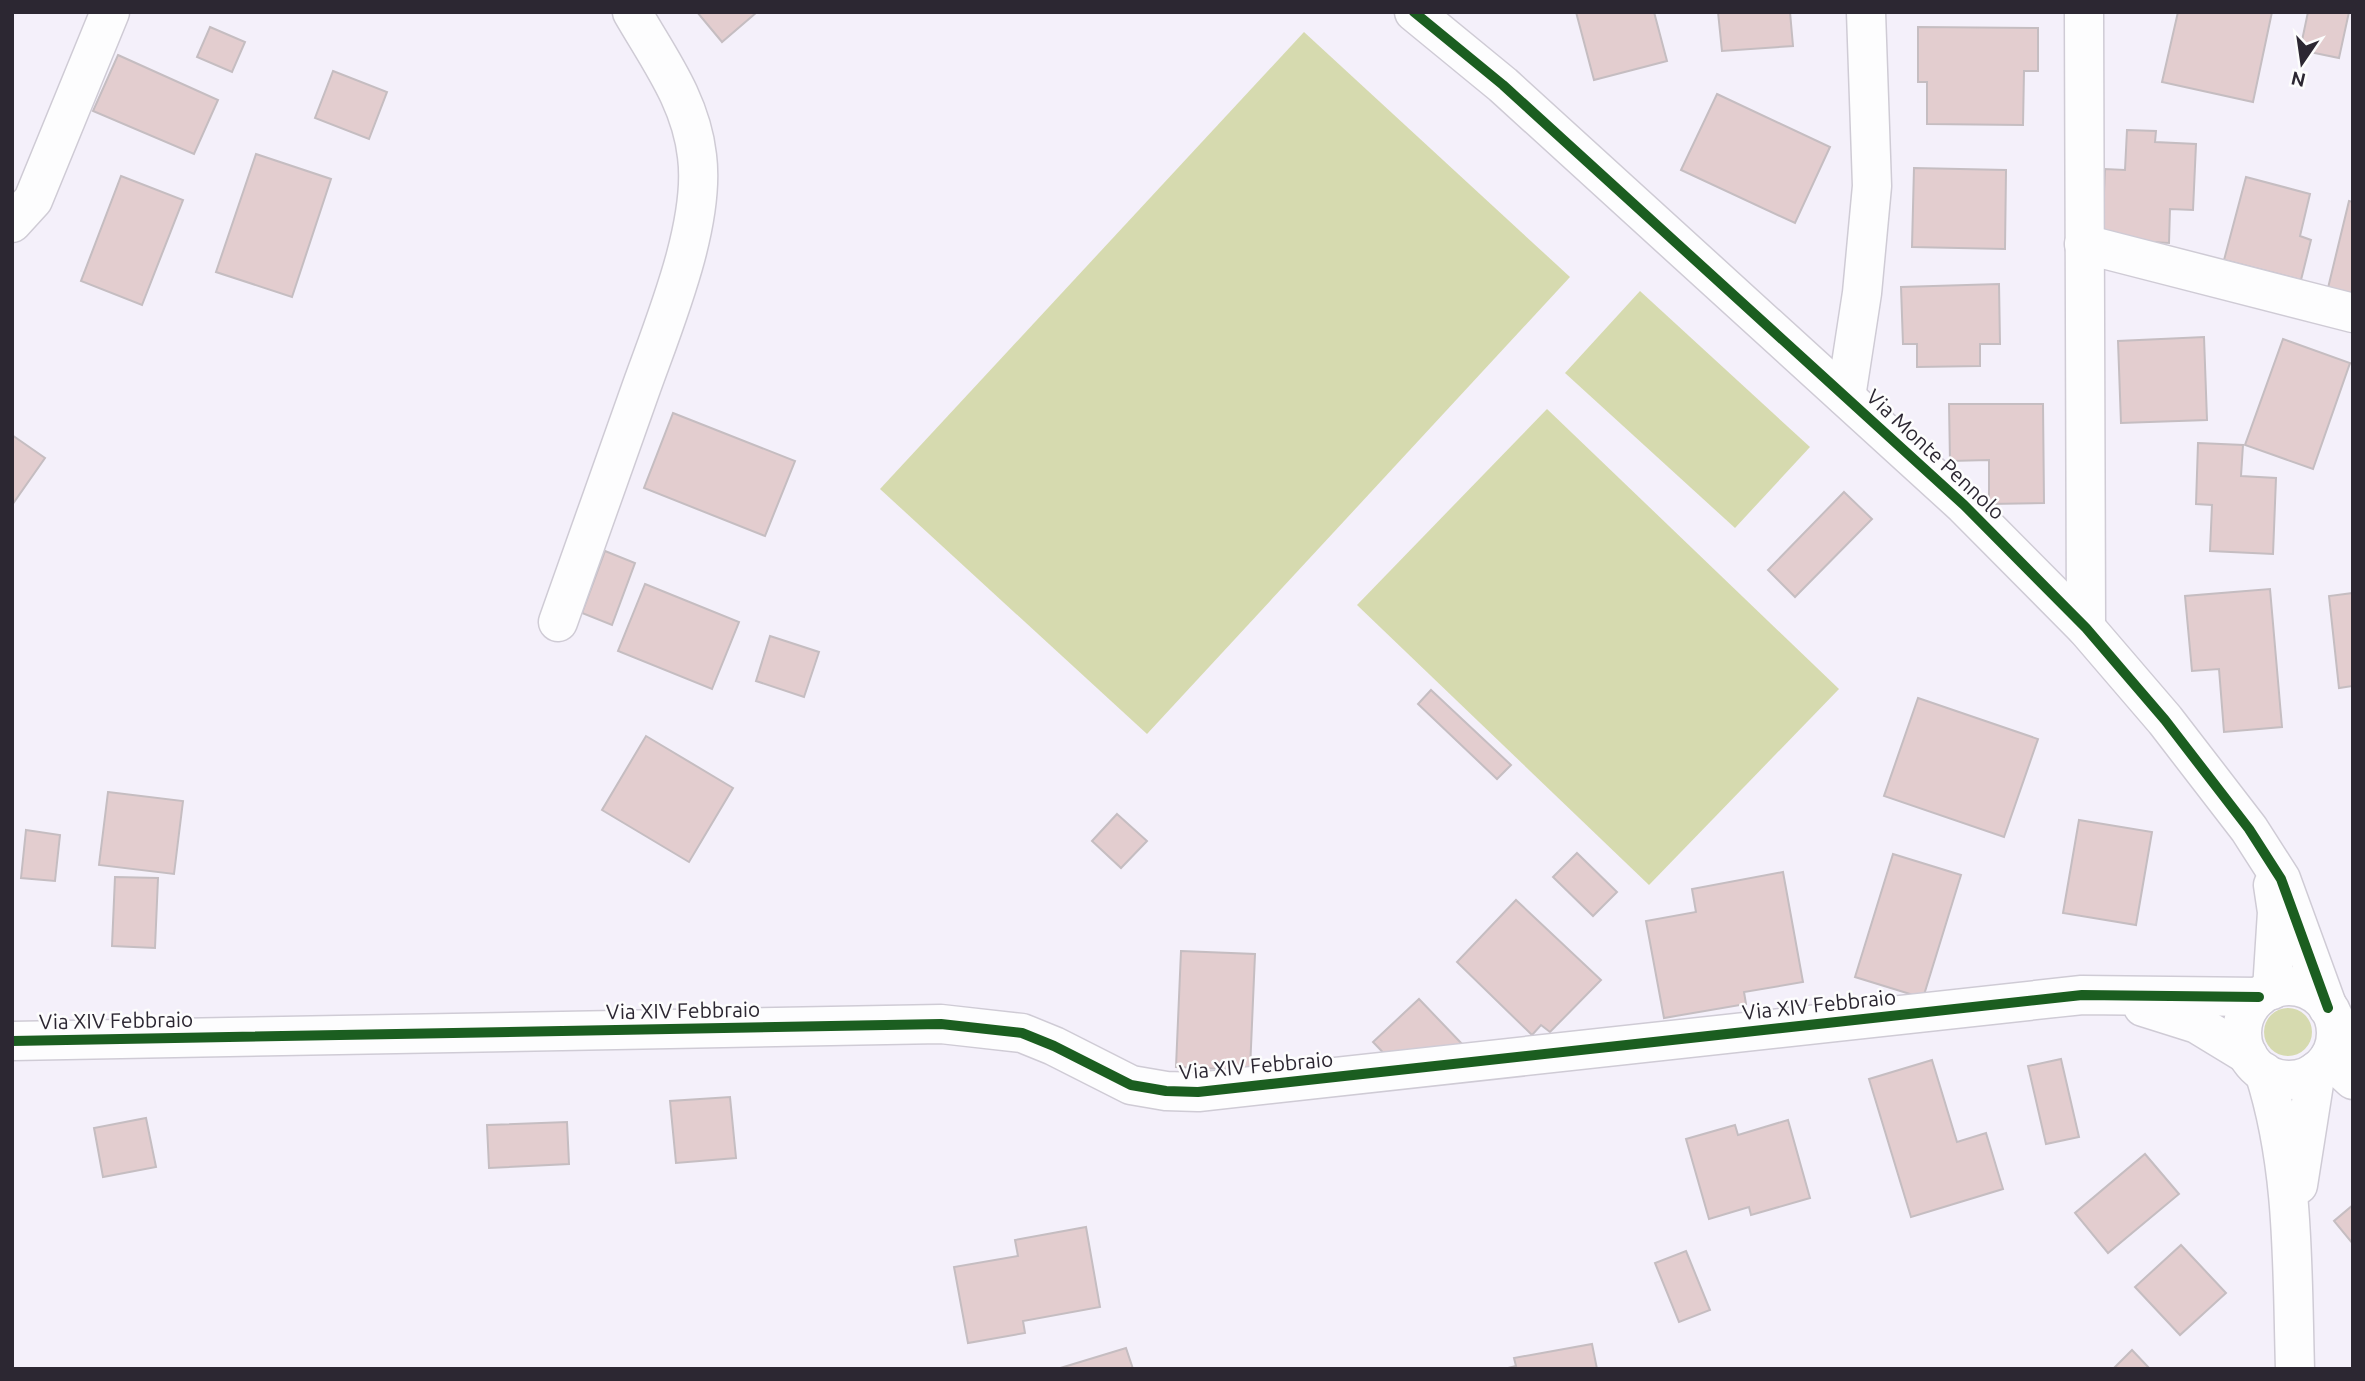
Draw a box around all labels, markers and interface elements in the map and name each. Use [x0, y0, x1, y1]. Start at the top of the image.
north arrow [2267, 28, 2337, 98]
text: N [2289, 67, 2308, 92]
street label: Via Monte Pennolo [1862, 384, 2010, 524]
street label: Via XIV Febbraio [1741, 984, 1897, 1024]
street label: Via XIV Febbraio [606, 997, 760, 1023]
street label: Via XIV Febbraio [39, 1007, 193, 1033]
street label: Via XIV Febbraio [1178, 1046, 1334, 1084]

